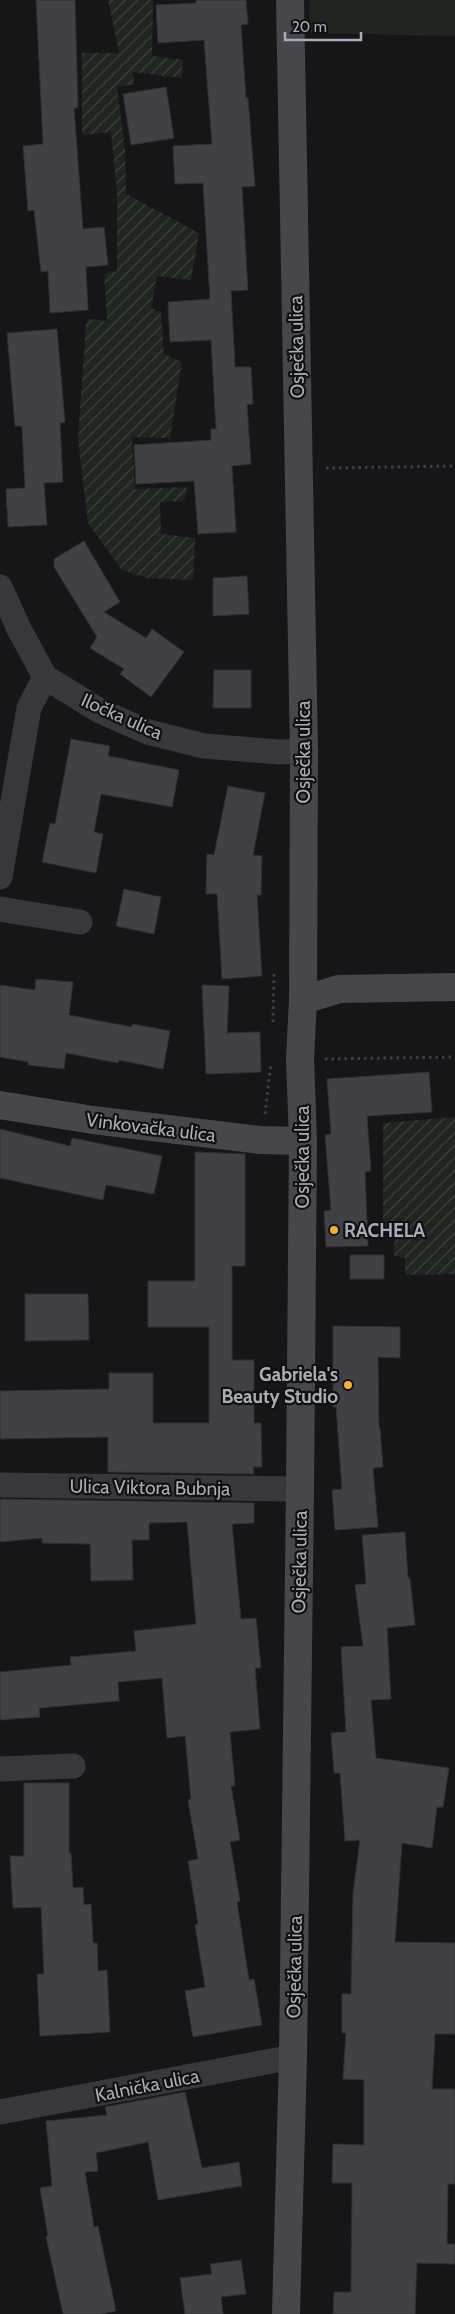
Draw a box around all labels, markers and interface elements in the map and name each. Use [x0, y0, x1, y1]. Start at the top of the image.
scale bar [285, 10, 361, 42]
text: 20 m [292, 18, 327, 36]
street label: Osječka ulica [284, 295, 309, 399]
street label: Iločka ulica [78, 688, 166, 744]
street label: Osječka ulica [292, 701, 315, 803]
street label: Osječka ulica [291, 1106, 314, 1208]
street label: Vinkovačka ulica [85, 1108, 217, 1147]
place label: RACHELA [344, 1219, 425, 1242]
marker: RACHELA [328, 1224, 340, 1236]
place label: Gabriela's Beauty Studio [221, 1363, 338, 1408]
marker: Gabriela's Beauty Studio [342, 1379, 354, 1391]
street label: Ulica Viktora Bubnja [70, 1475, 230, 1500]
street label: Osječka ulica [287, 1510, 312, 1614]
street label: Osječka ulica [282, 1915, 307, 2019]
street label: Kalnička ulica [93, 2064, 201, 2107]

